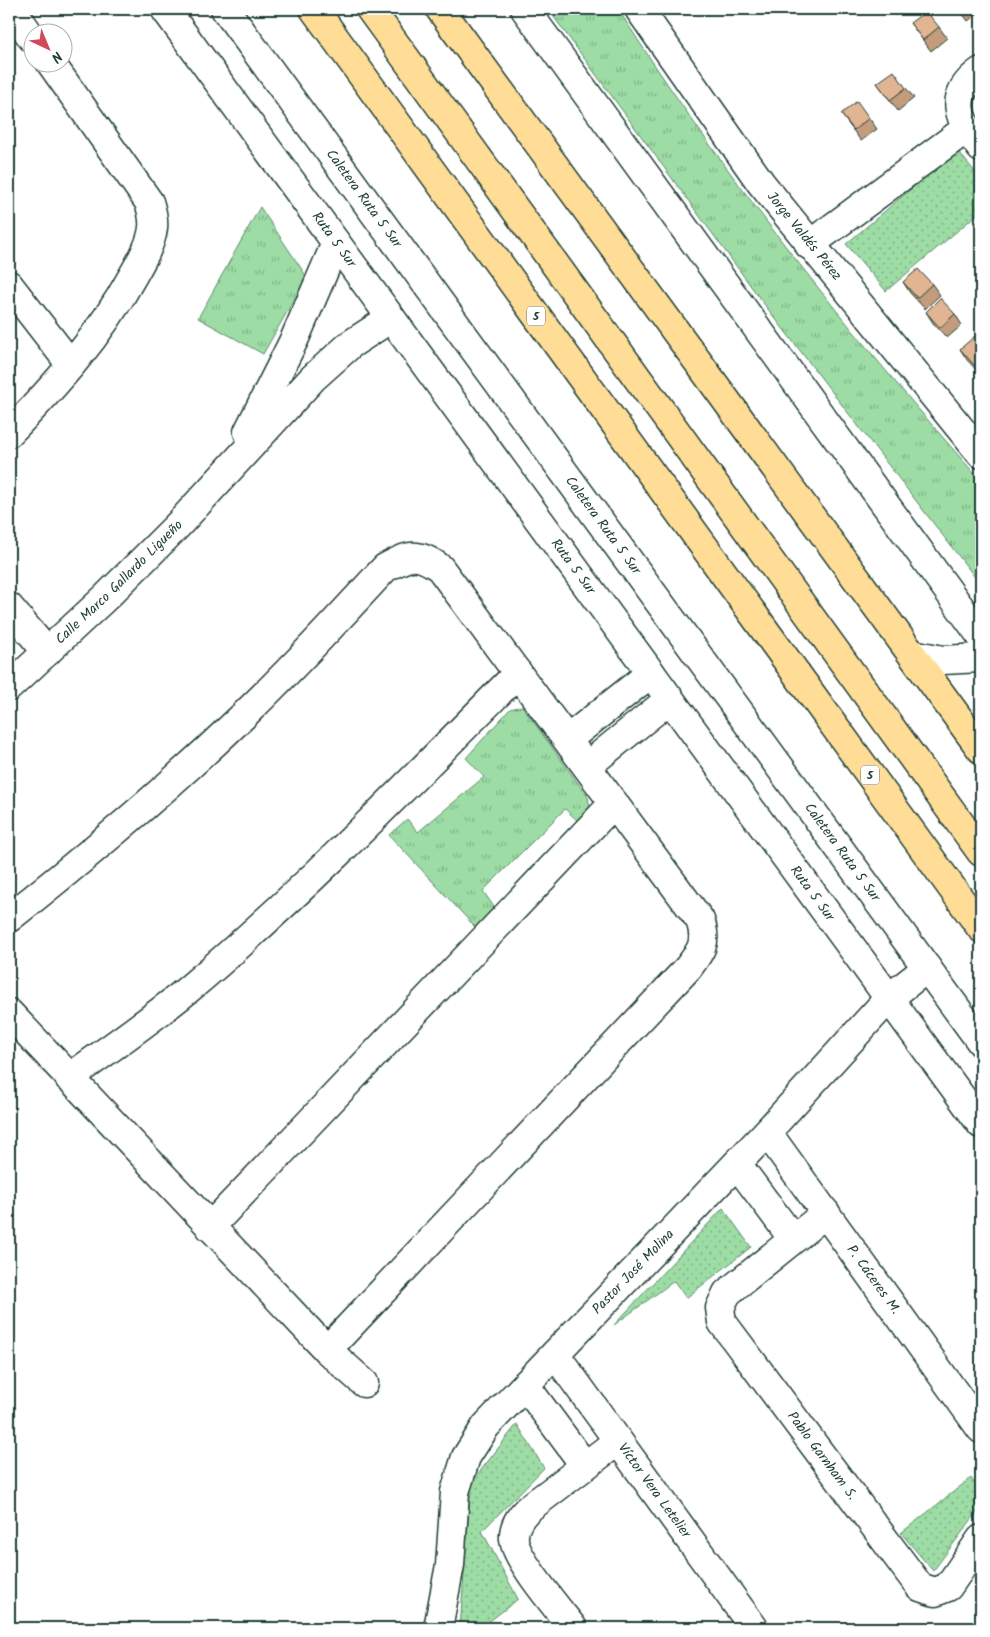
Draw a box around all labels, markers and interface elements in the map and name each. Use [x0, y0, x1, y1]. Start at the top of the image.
north arrow [22, 22, 72, 72]
text: N [45, 46, 67, 68]
street label: Caletera Ruta 5 Sur [323, 145, 405, 251]
street label: Jorge Valdés Pérez [761, 187, 847, 286]
street label: Ruta 5 Sur [308, 209, 360, 271]
road number: 5 [527, 306, 545, 326]
street label: Caletera Ruta 5 Sur [562, 472, 644, 578]
street label: Calle Marco Gallardo Ligueño [50, 515, 188, 650]
street label: Ruta 5 Sur [547, 535, 599, 597]
road number: 5 [861, 766, 879, 784]
street label: Caletera Ruta 5 Sur [801, 799, 883, 905]
street label: Ruta 5 Sur [786, 862, 838, 924]
street label: Pastor José Molina [587, 1224, 680, 1320]
street label: P. Cáceres M. [841, 1240, 906, 1319]
street label: Pablo Garnham S. [781, 1407, 862, 1505]
street label: Víctor Vera Letelier [612, 1439, 697, 1544]

